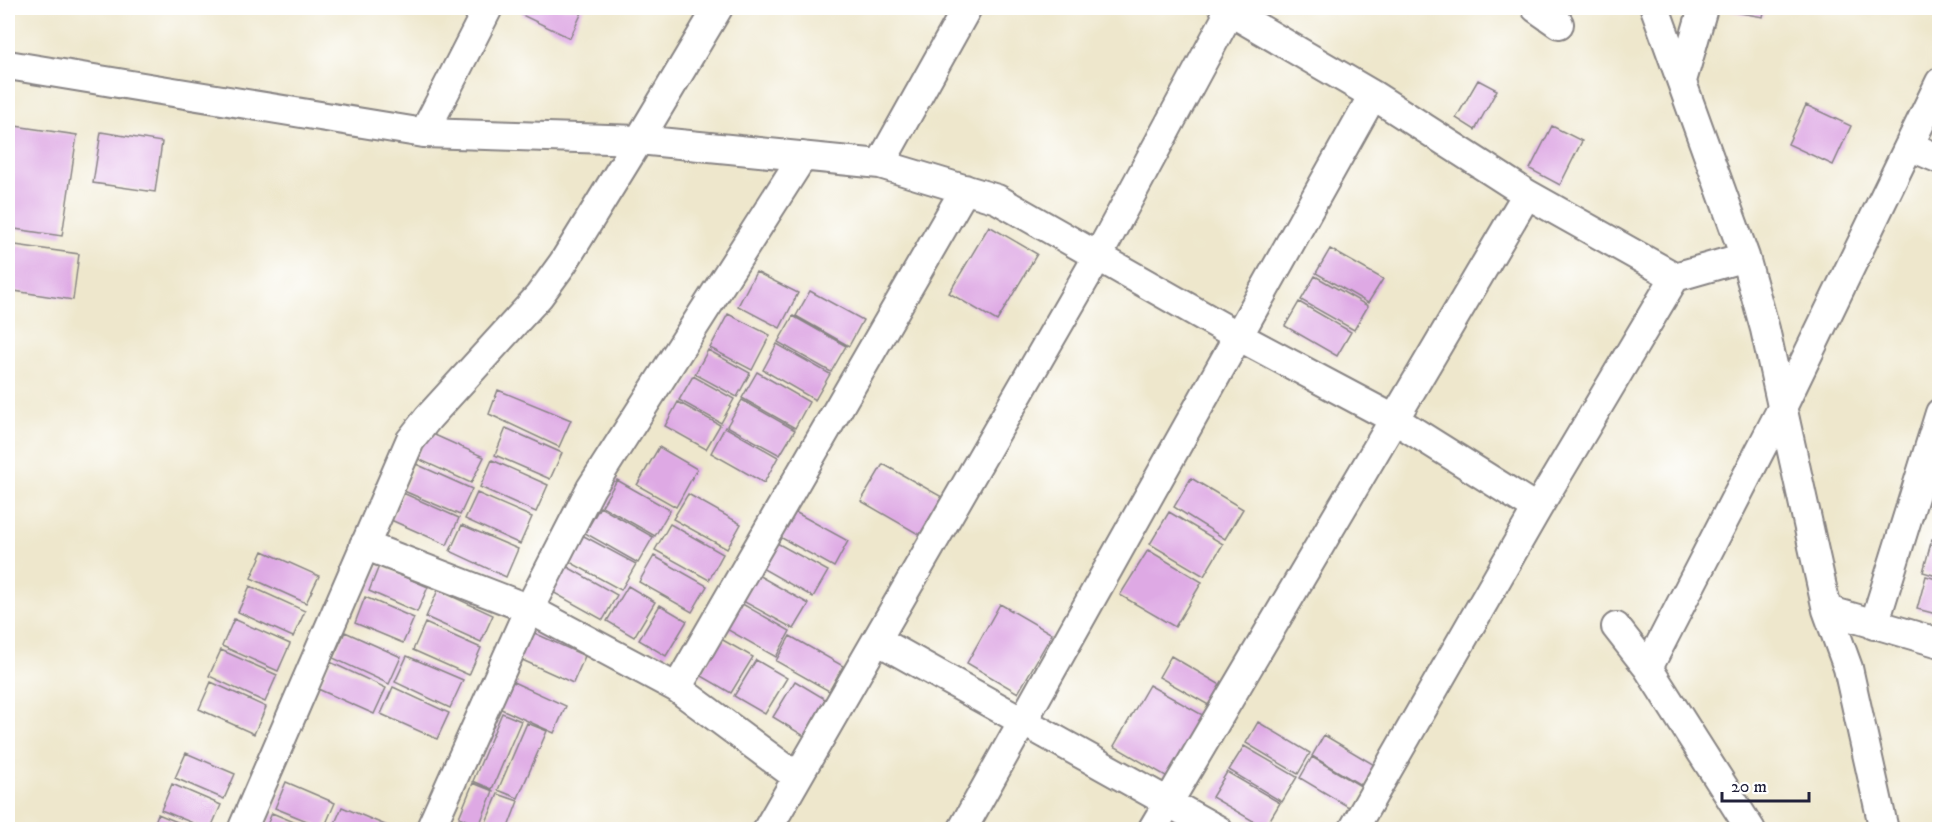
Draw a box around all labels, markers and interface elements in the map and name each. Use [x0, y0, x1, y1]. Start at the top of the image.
scale bar [1722, 765, 1809, 803]
text: 20 m [1731, 776, 1767, 798]

